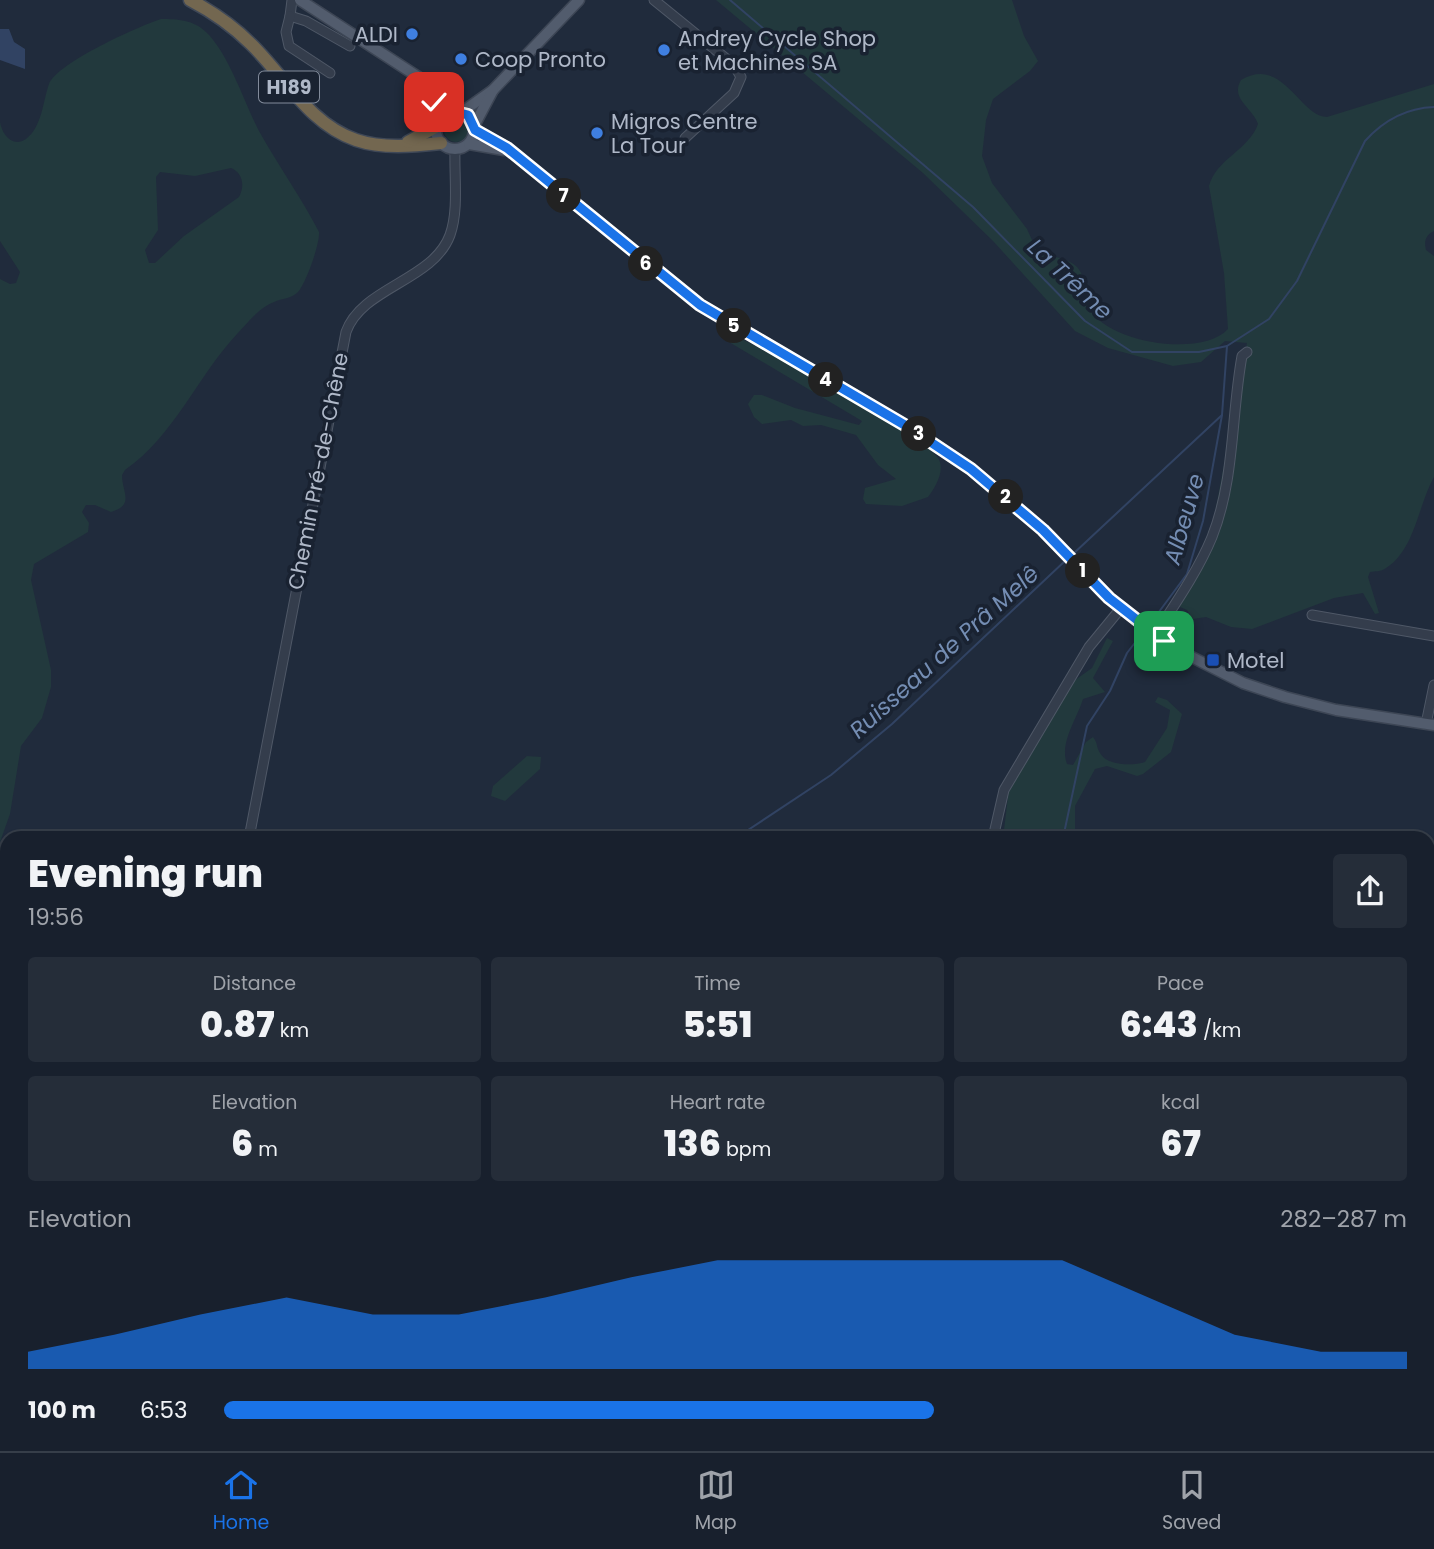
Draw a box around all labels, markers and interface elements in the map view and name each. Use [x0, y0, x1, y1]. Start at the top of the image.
place label: ALDI [355, 20, 398, 49]
place label: Andrey Cycle Shop et Machines SA [678, 24, 876, 77]
marker: ALDI [404, 26, 420, 42]
marker: Andrey Cycle Shop et Machines SA [656, 42, 672, 58]
place label: Coop Pronto [475, 45, 606, 74]
marker: Coop Pronto [453, 51, 469, 67]
road number: H189 [259, 72, 319, 102]
pin [404, 72, 464, 132]
icon: check [415, 83, 453, 121]
place label: Migros Centre La Tour [611, 107, 757, 160]
marker: Migros Centre La Tour [589, 125, 605, 141]
pin: 7 [546, 178, 582, 214]
text: 7 [558, 182, 569, 209]
water label: La Trême [1020, 231, 1120, 327]
pin: 6 [628, 246, 664, 282]
text: 6 [639, 250, 652, 277]
pin: 5 [716, 308, 752, 344]
text: 5 [727, 312, 740, 339]
street label: Chemin Pré-de-Chêne [281, 350, 355, 592]
pin: 4 [808, 362, 844, 398]
text: 4 [819, 366, 832, 393]
pin: 3 [902, 416, 936, 452]
text: 3 [913, 420, 924, 447]
water label: Albeuve [1156, 470, 1212, 569]
pin: 2 [988, 480, 1024, 514]
text: 2 [1000, 483, 1011, 510]
pin: 1 [1066, 554, 1100, 588]
text: 1 [1079, 557, 1086, 584]
water label: Ruisseau de Prâ Melê [842, 558, 1046, 746]
pin [1134, 611, 1194, 671]
icon: arrive [1145, 622, 1183, 660]
place label: Motel [1227, 646, 1284, 675]
marker: Motel [1205, 652, 1221, 668]
text: Evening run [28, 847, 263, 900]
button: share [1333, 854, 1407, 928]
text: 19:56 [28, 901, 84, 933]
text: Distance [213, 970, 296, 997]
text: Time [694, 970, 741, 997]
text: Pace [1157, 970, 1204, 997]
text: 0.87 [200, 1000, 275, 1049]
text: 5:51 [683, 1000, 752, 1049]
text: 6:43 [1120, 1000, 1198, 1049]
text: km [275, 1017, 309, 1044]
text: /km [1198, 1017, 1241, 1044]
text: Elevation [212, 1089, 297, 1116]
text: Heart rate [670, 1089, 765, 1116]
text: kcal [1161, 1089, 1200, 1116]
text: 6 [231, 1119, 253, 1168]
text: 136 [664, 1119, 721, 1168]
text: 67 [1160, 1119, 1201, 1168]
text: m [253, 1136, 278, 1163]
text: bpm [721, 1136, 771, 1163]
text: Elevation [28, 1203, 132, 1235]
text: 282–287 m [1280, 1203, 1407, 1235]
text: 100 m [28, 1394, 96, 1426]
text: 6:53 [140, 1394, 188, 1426]
tab: Home [213, 1466, 269, 1537]
tab: Map [695, 1466, 737, 1537]
tab: Saved [1162, 1466, 1221, 1537]

